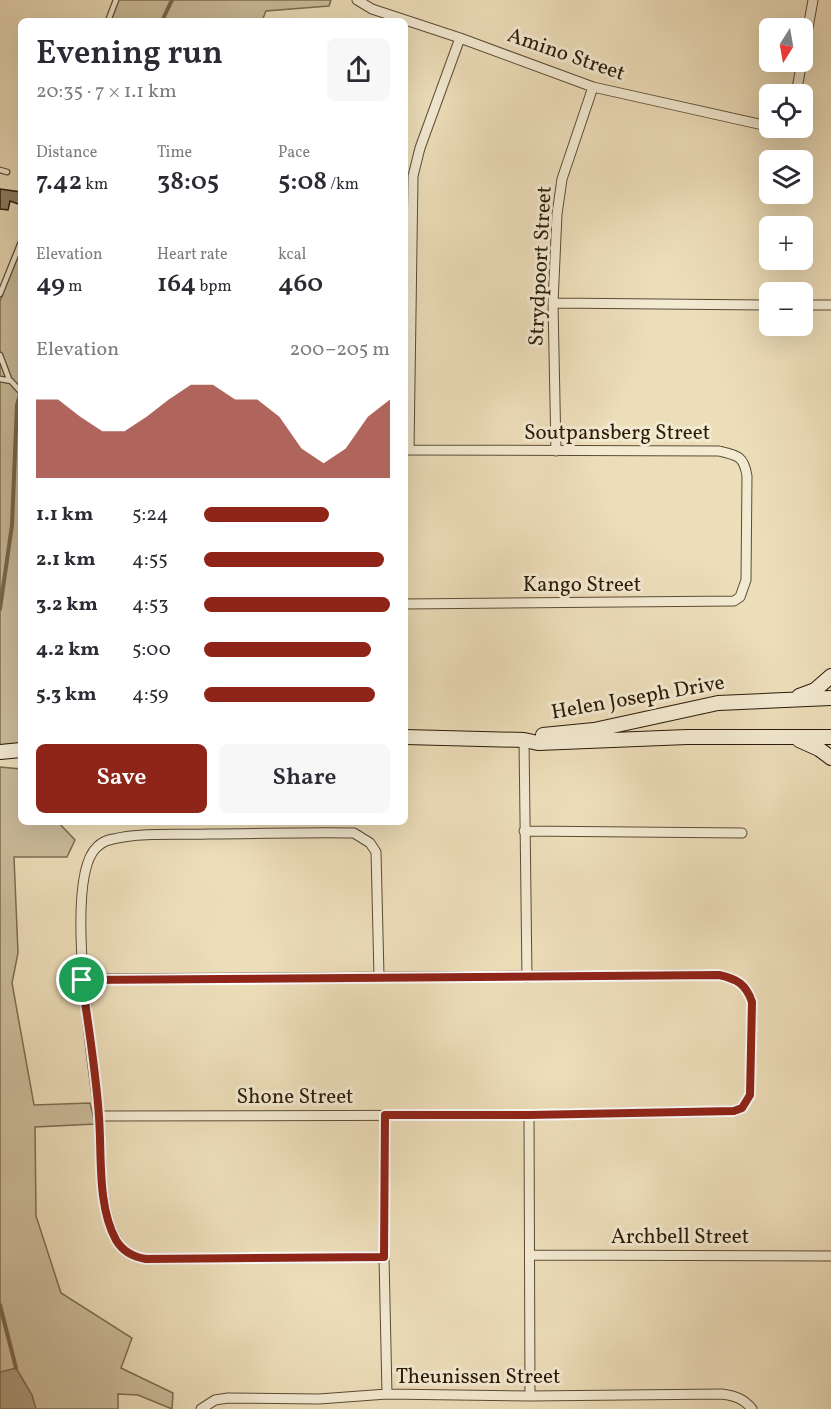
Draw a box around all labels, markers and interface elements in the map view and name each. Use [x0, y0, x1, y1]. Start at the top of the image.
north arrow [759, 18, 813, 72]
map controls [759, 18, 813, 336]
street label: Amino Street [503, 21, 629, 89]
text: Evening run [36, 32, 223, 78]
button: share [327, 38, 390, 101]
text: 20:35 · 7 × 1.1 km [36, 78, 177, 106]
button: locate [759, 84, 813, 138]
text: Distance [36, 142, 97, 164]
text: Time [157, 142, 192, 164]
text: Pace [278, 142, 310, 164]
button: layers [759, 150, 813, 204]
text: 7.42 [36, 164, 82, 200]
text: 38:05 [157, 164, 219, 200]
text: 5:08 [278, 164, 327, 200]
text: km [82, 174, 108, 196]
text: /km [327, 174, 359, 196]
street label: Strydpoort Street [522, 185, 560, 347]
button: + [759, 216, 813, 270]
text: Elevation [36, 244, 103, 266]
text: Heart rate [157, 244, 228, 266]
text: kcal [278, 244, 306, 266]
text: 49 [36, 266, 65, 302]
text: 164 [157, 266, 196, 302]
text: 460 [278, 266, 323, 302]
text: m [65, 276, 82, 298]
text: bpm [196, 276, 232, 298]
button: − [759, 282, 813, 336]
text: Elevation [36, 336, 119, 364]
text: 200–205 m [289, 336, 390, 364]
street label: Soutpansberg Street [524, 419, 710, 448]
text: 1.1 km [36, 501, 93, 529]
text: 5:24 [132, 501, 168, 529]
text: 2.1 km [36, 546, 96, 574]
text: 4:55 [132, 546, 168, 574]
street label: Kango Street [523, 571, 641, 600]
text: 3.2 km [36, 591, 98, 619]
text: 4:53 [132, 591, 169, 619]
text: 4.2 km [36, 636, 100, 664]
text: 5:00 [132, 636, 171, 664]
street label: Helen Joseph Drive [549, 668, 727, 728]
text: 5.3 km [36, 681, 97, 709]
text: 4:59 [132, 681, 168, 709]
button: Save [36, 744, 207, 813]
button: Share [219, 744, 390, 813]
pin [56, 954, 107, 1005]
icon: arrive [65, 963, 98, 996]
street label: Shone Street [236, 1083, 354, 1112]
street label: Archbell Street [611, 1223, 749, 1252]
street label: Theunissen Street [396, 1363, 560, 1392]

